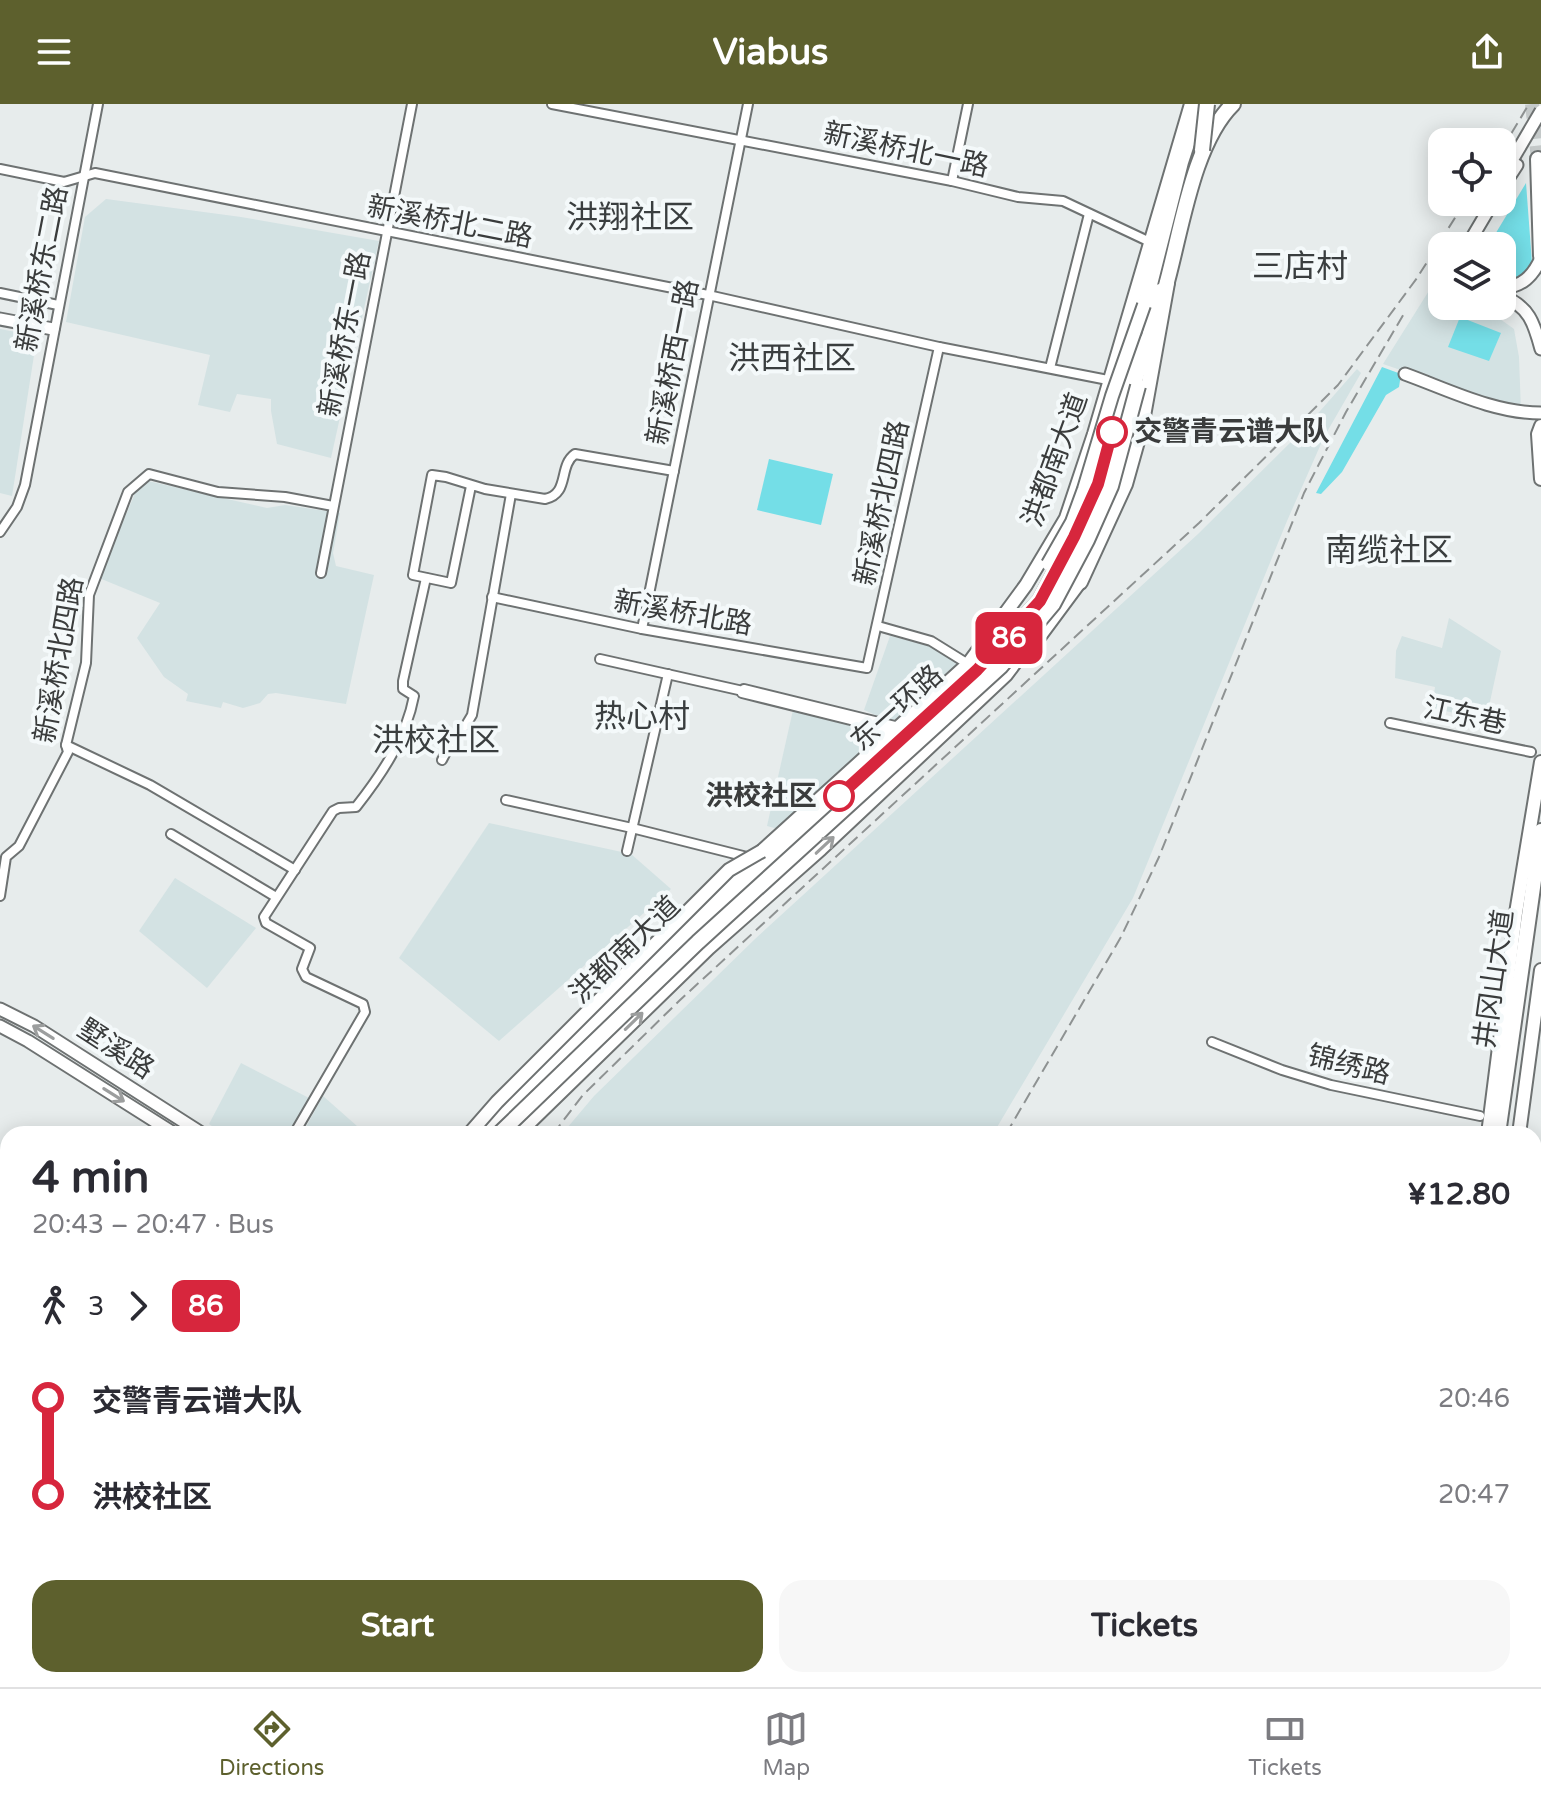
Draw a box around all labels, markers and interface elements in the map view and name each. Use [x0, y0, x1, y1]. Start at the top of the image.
icon: menu [32, 30, 76, 74]
icon: share [1465, 30, 1509, 74]
text: Viabus [713, 31, 828, 74]
street label: 新溪桥北一路 [820, 116, 992, 184]
map controls [1428, 128, 1516, 320]
button: locate [1428, 128, 1516, 216]
street label: 新溪桥东二路 [9, 183, 75, 355]
street label: 新溪桥北二路 [364, 189, 536, 255]
district label: 洪翔社区 [566, 199, 694, 237]
button: layers [1428, 232, 1516, 320]
street label: 新溪桥东一路 [312, 248, 378, 420]
district label: 三店村 [1252, 248, 1348, 286]
street label: 新溪桥西一路 [640, 276, 706, 448]
district label: 洪西社区 [728, 340, 856, 378]
street label: 洪都南大道 [1015, 388, 1095, 532]
place label: 交警青云谱大队 [1134, 415, 1330, 449]
street label: 新溪桥北四路 [848, 417, 916, 589]
marker: 交警青云谱大队 [1097, 417, 1127, 447]
district label: 南缆社区 [1325, 532, 1453, 570]
street label: 新溪桥北四路 [28, 574, 90, 746]
street label: 新溪桥北路 [611, 584, 755, 642]
line badge: 86 [973, 612, 1045, 664]
text: 86 [991, 621, 1027, 655]
street label: 东一环路 [844, 658, 950, 758]
street label: 江东巷 [1420, 691, 1510, 741]
district label: 热心村 [594, 698, 690, 736]
district label: 洪校社区 [372, 722, 500, 760]
place label: 洪校社区 [705, 779, 817, 813]
marker: 洪校社区 [824, 781, 854, 811]
one-way arrow [815, 837, 835, 855]
street label: 洪都南大道 [563, 889, 687, 1011]
street label: 井冈山大道 [1467, 907, 1521, 1051]
street label: 墅溪路 [72, 1012, 160, 1086]
one-way arrow [624, 1012, 643, 1031]
one-way arrow [32, 1023, 55, 1039]
street label: 锦绣路 [1304, 1038, 1394, 1092]
one-way arrow [103, 1087, 125, 1104]
text: 4 min [32, 1152, 149, 1205]
text: ¥12.80 [1407, 1176, 1510, 1213]
text: 20:43 – 20:47 · Bus [32, 1209, 274, 1240]
icon: walk [32, 1284, 76, 1328]
icon: forward [116, 1284, 160, 1328]
text: 86 [188, 1289, 224, 1323]
text: 3 [88, 1291, 104, 1322]
text: 交警青云谱大队 [92, 1383, 302, 1420]
text: 20:46 [1438, 1383, 1510, 1414]
text: 洪校社区 [92, 1479, 212, 1516]
text: 20:47 [1438, 1479, 1510, 1510]
button: Start [32, 1580, 763, 1672]
button: Tickets [779, 1580, 1510, 1672]
tab: Directions [219, 1707, 324, 1781]
tab: Map [763, 1707, 810, 1781]
tab: Tickets [1248, 1707, 1322, 1781]

